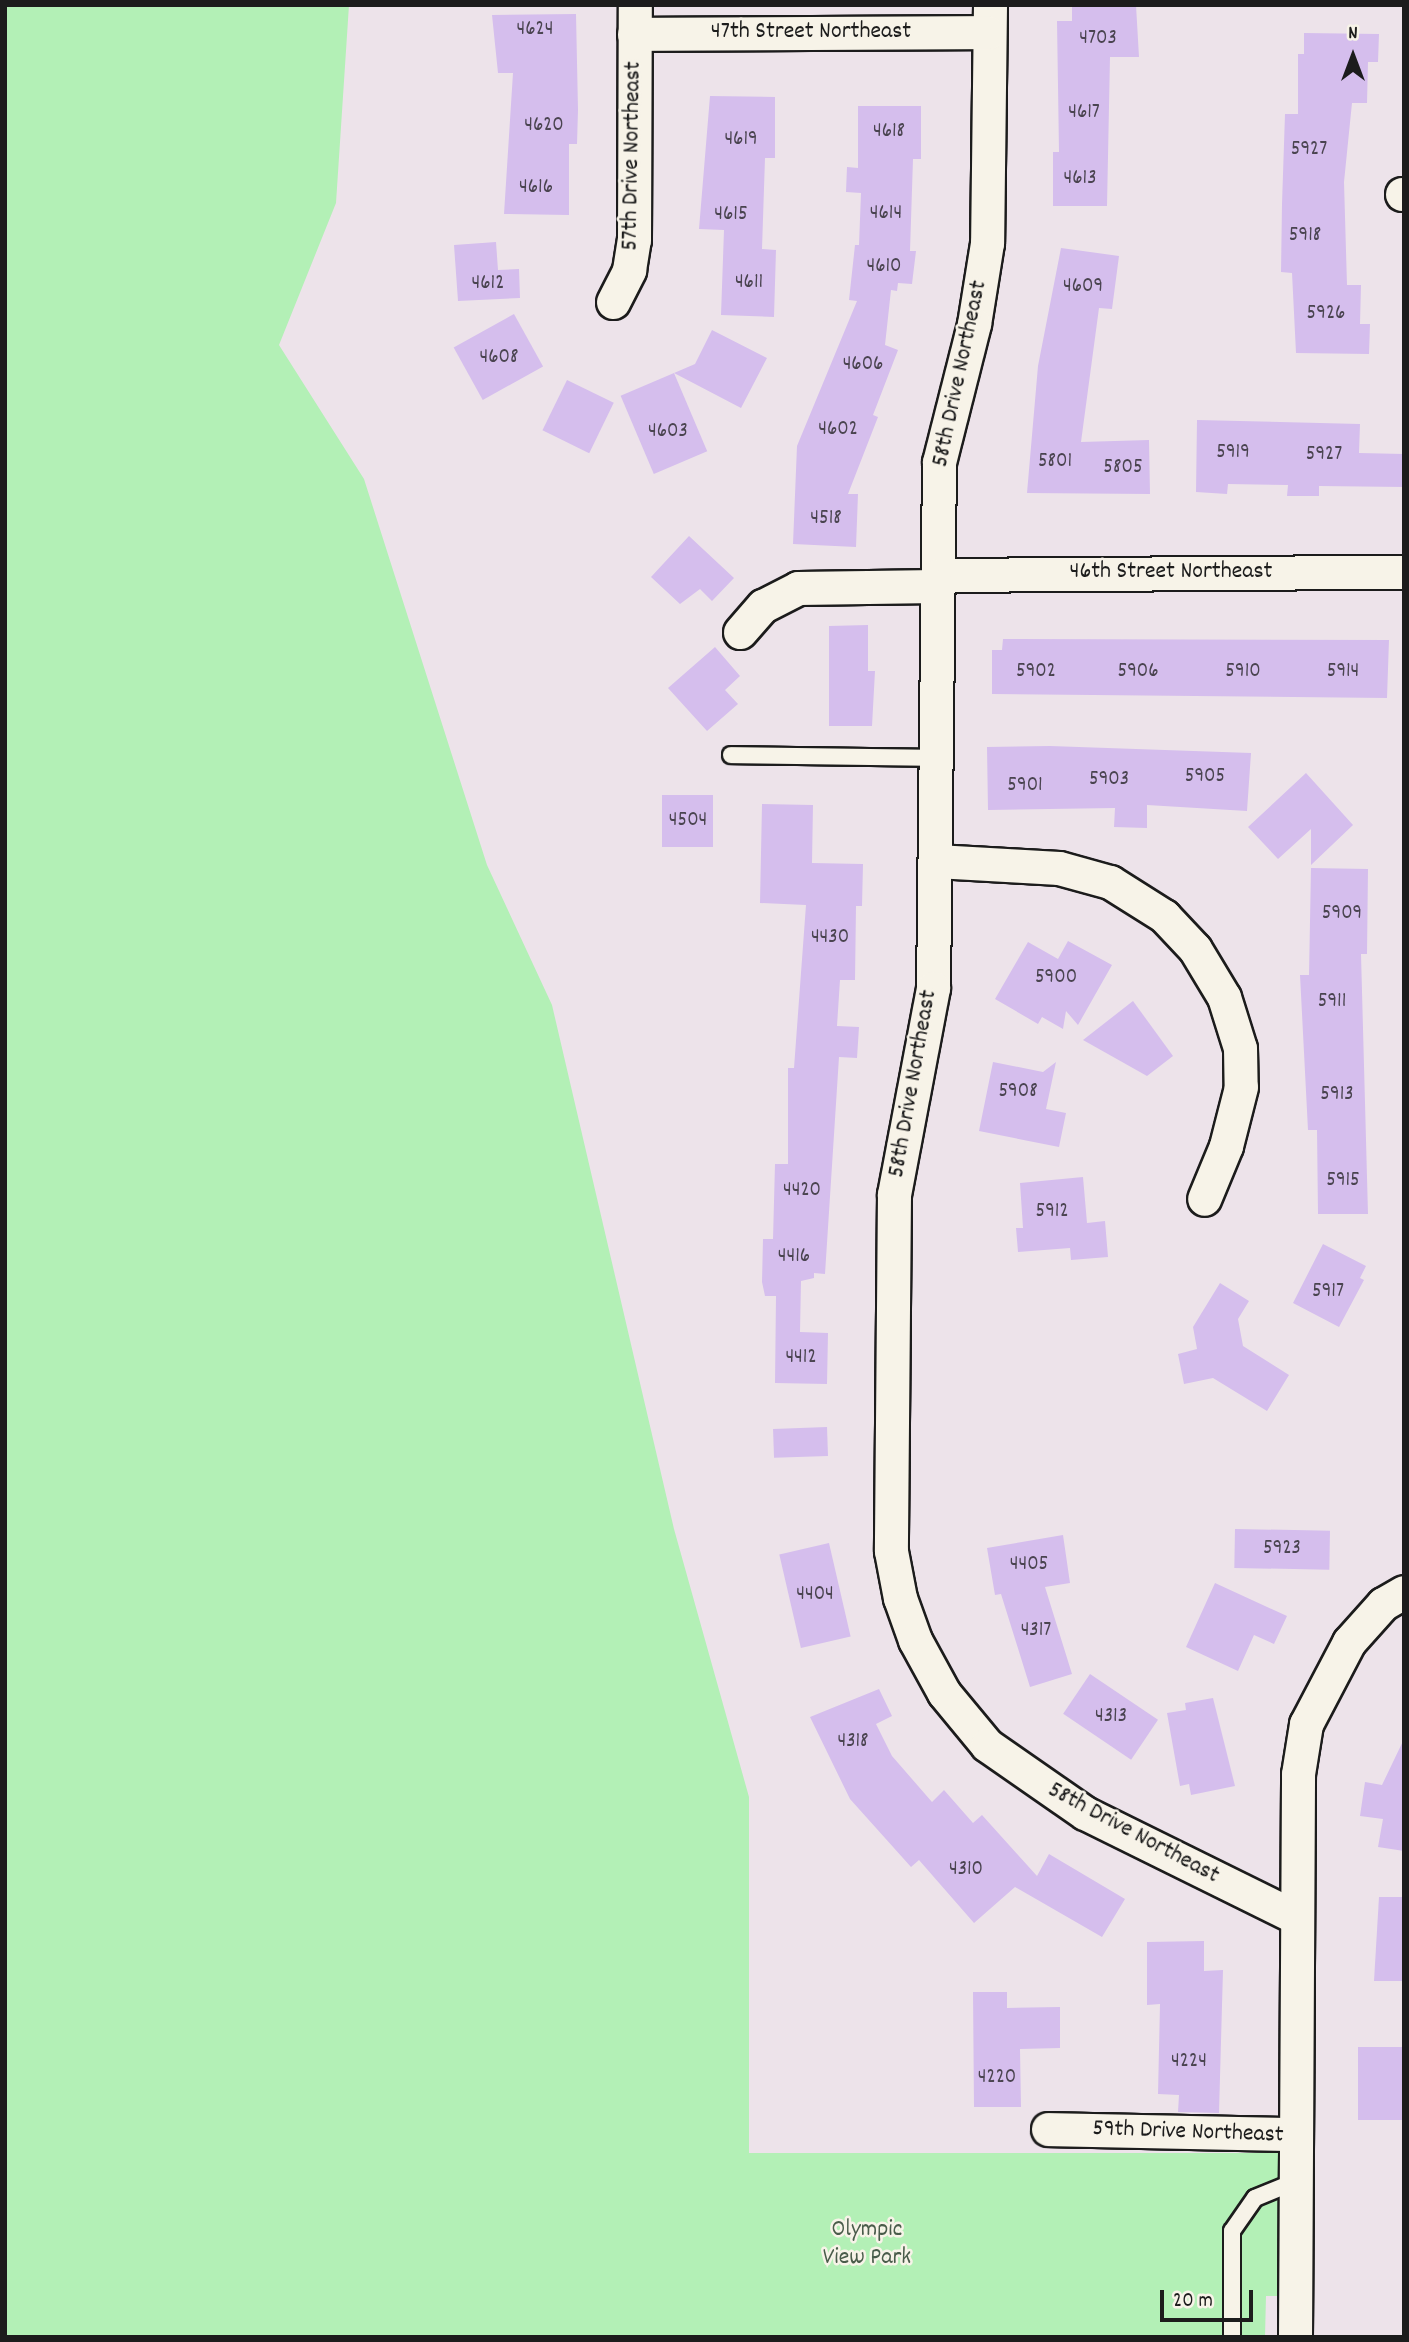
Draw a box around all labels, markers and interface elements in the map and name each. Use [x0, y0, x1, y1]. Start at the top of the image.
house number: 4624 [517, 17, 553, 43]
street label: 47th Street Northeast [711, 19, 911, 47]
north arrow [1318, 21, 1388, 91]
text: N [1348, 21, 1358, 48]
house number: 4703 [1079, 26, 1117, 52]
street label: 57th Drive Northeast [617, 61, 649, 251]
house number: 4617 [1068, 100, 1100, 126]
house number: 4620 [524, 113, 564, 139]
house number: 4618 [873, 119, 905, 145]
house number: 4619 [724, 127, 758, 153]
house number: 5927 [1291, 137, 1327, 163]
house number: 4613 [1064, 166, 1096, 192]
house number: 4616 [519, 175, 553, 201]
house number: 4614 [870, 201, 902, 227]
house number: 4615 [714, 202, 748, 228]
house number: 5918 [1289, 223, 1321, 249]
house number: 4610 [866, 254, 902, 280]
house number: 4611 [735, 270, 763, 296]
house number: 4612 [472, 271, 504, 297]
house number: 4609 [1063, 274, 1103, 300]
street label: 58th Drive Northeast [927, 278, 995, 470]
house number: 5926 [1307, 301, 1345, 327]
house number: 4608 [480, 345, 518, 371]
house number: 4606 [843, 352, 883, 378]
house number: 4602 [818, 417, 858, 443]
house number: 4603 [648, 419, 688, 445]
house number: 5919 [1216, 440, 1250, 466]
house number: 5927 [1306, 442, 1342, 468]
house number: 5801 [1038, 449, 1072, 475]
house number: 5805 [1103, 455, 1143, 481]
house number: 4518 [810, 506, 842, 532]
street label: 46th Street Northeast [1070, 559, 1272, 587]
house number: 5902 [1016, 659, 1056, 685]
house number: 5906 [1117, 659, 1159, 685]
house number: 5910 [1225, 659, 1261, 685]
house number: 5914 [1327, 659, 1359, 685]
house number: 5905 [1185, 764, 1225, 790]
house number: 5903 [1089, 767, 1129, 793]
house number: 5901 [1007, 773, 1043, 799]
house number: 4504 [669, 808, 707, 834]
house number: 5909 [1322, 901, 1362, 927]
house number: 4430 [811, 925, 849, 951]
house number: 5900 [1035, 965, 1077, 991]
street label: 58th Drive Northeast [883, 988, 945, 1180]
house number: 5911 [1318, 989, 1346, 1015]
house number: 5908 [998, 1079, 1038, 1105]
house number: 5913 [1320, 1082, 1354, 1108]
house number: 5915 [1326, 1168, 1360, 1194]
house number: 4420 [783, 1178, 821, 1204]
house number: 5912 [1035, 1199, 1069, 1225]
house number: 4416 [778, 1244, 810, 1270]
house number: 5917 [1312, 1279, 1344, 1305]
house number: 4412 [785, 1345, 817, 1371]
house number: 5923 [1263, 1536, 1301, 1562]
house number: 4405 [1010, 1552, 1048, 1578]
house number: 4404 [796, 1582, 834, 1608]
house number: 4317 [1021, 1618, 1051, 1644]
house number: 4313 [1095, 1704, 1127, 1730]
house number: 4318 [837, 1729, 869, 1755]
street label: 58th Drive Northeast [1042, 1777, 1224, 1891]
house number: 4310 [949, 1857, 983, 1883]
house number: 4224 [1171, 2049, 1207, 2075]
house number: 4220 [978, 2065, 1016, 2091]
street label: 59th Drive Northeast [1092, 2115, 1284, 2151]
park label: Olympic View Park [823, 2217, 911, 2273]
scale bar [1164, 2276, 1257, 2320]
text: 20 m [1173, 2287, 1213, 2317]

